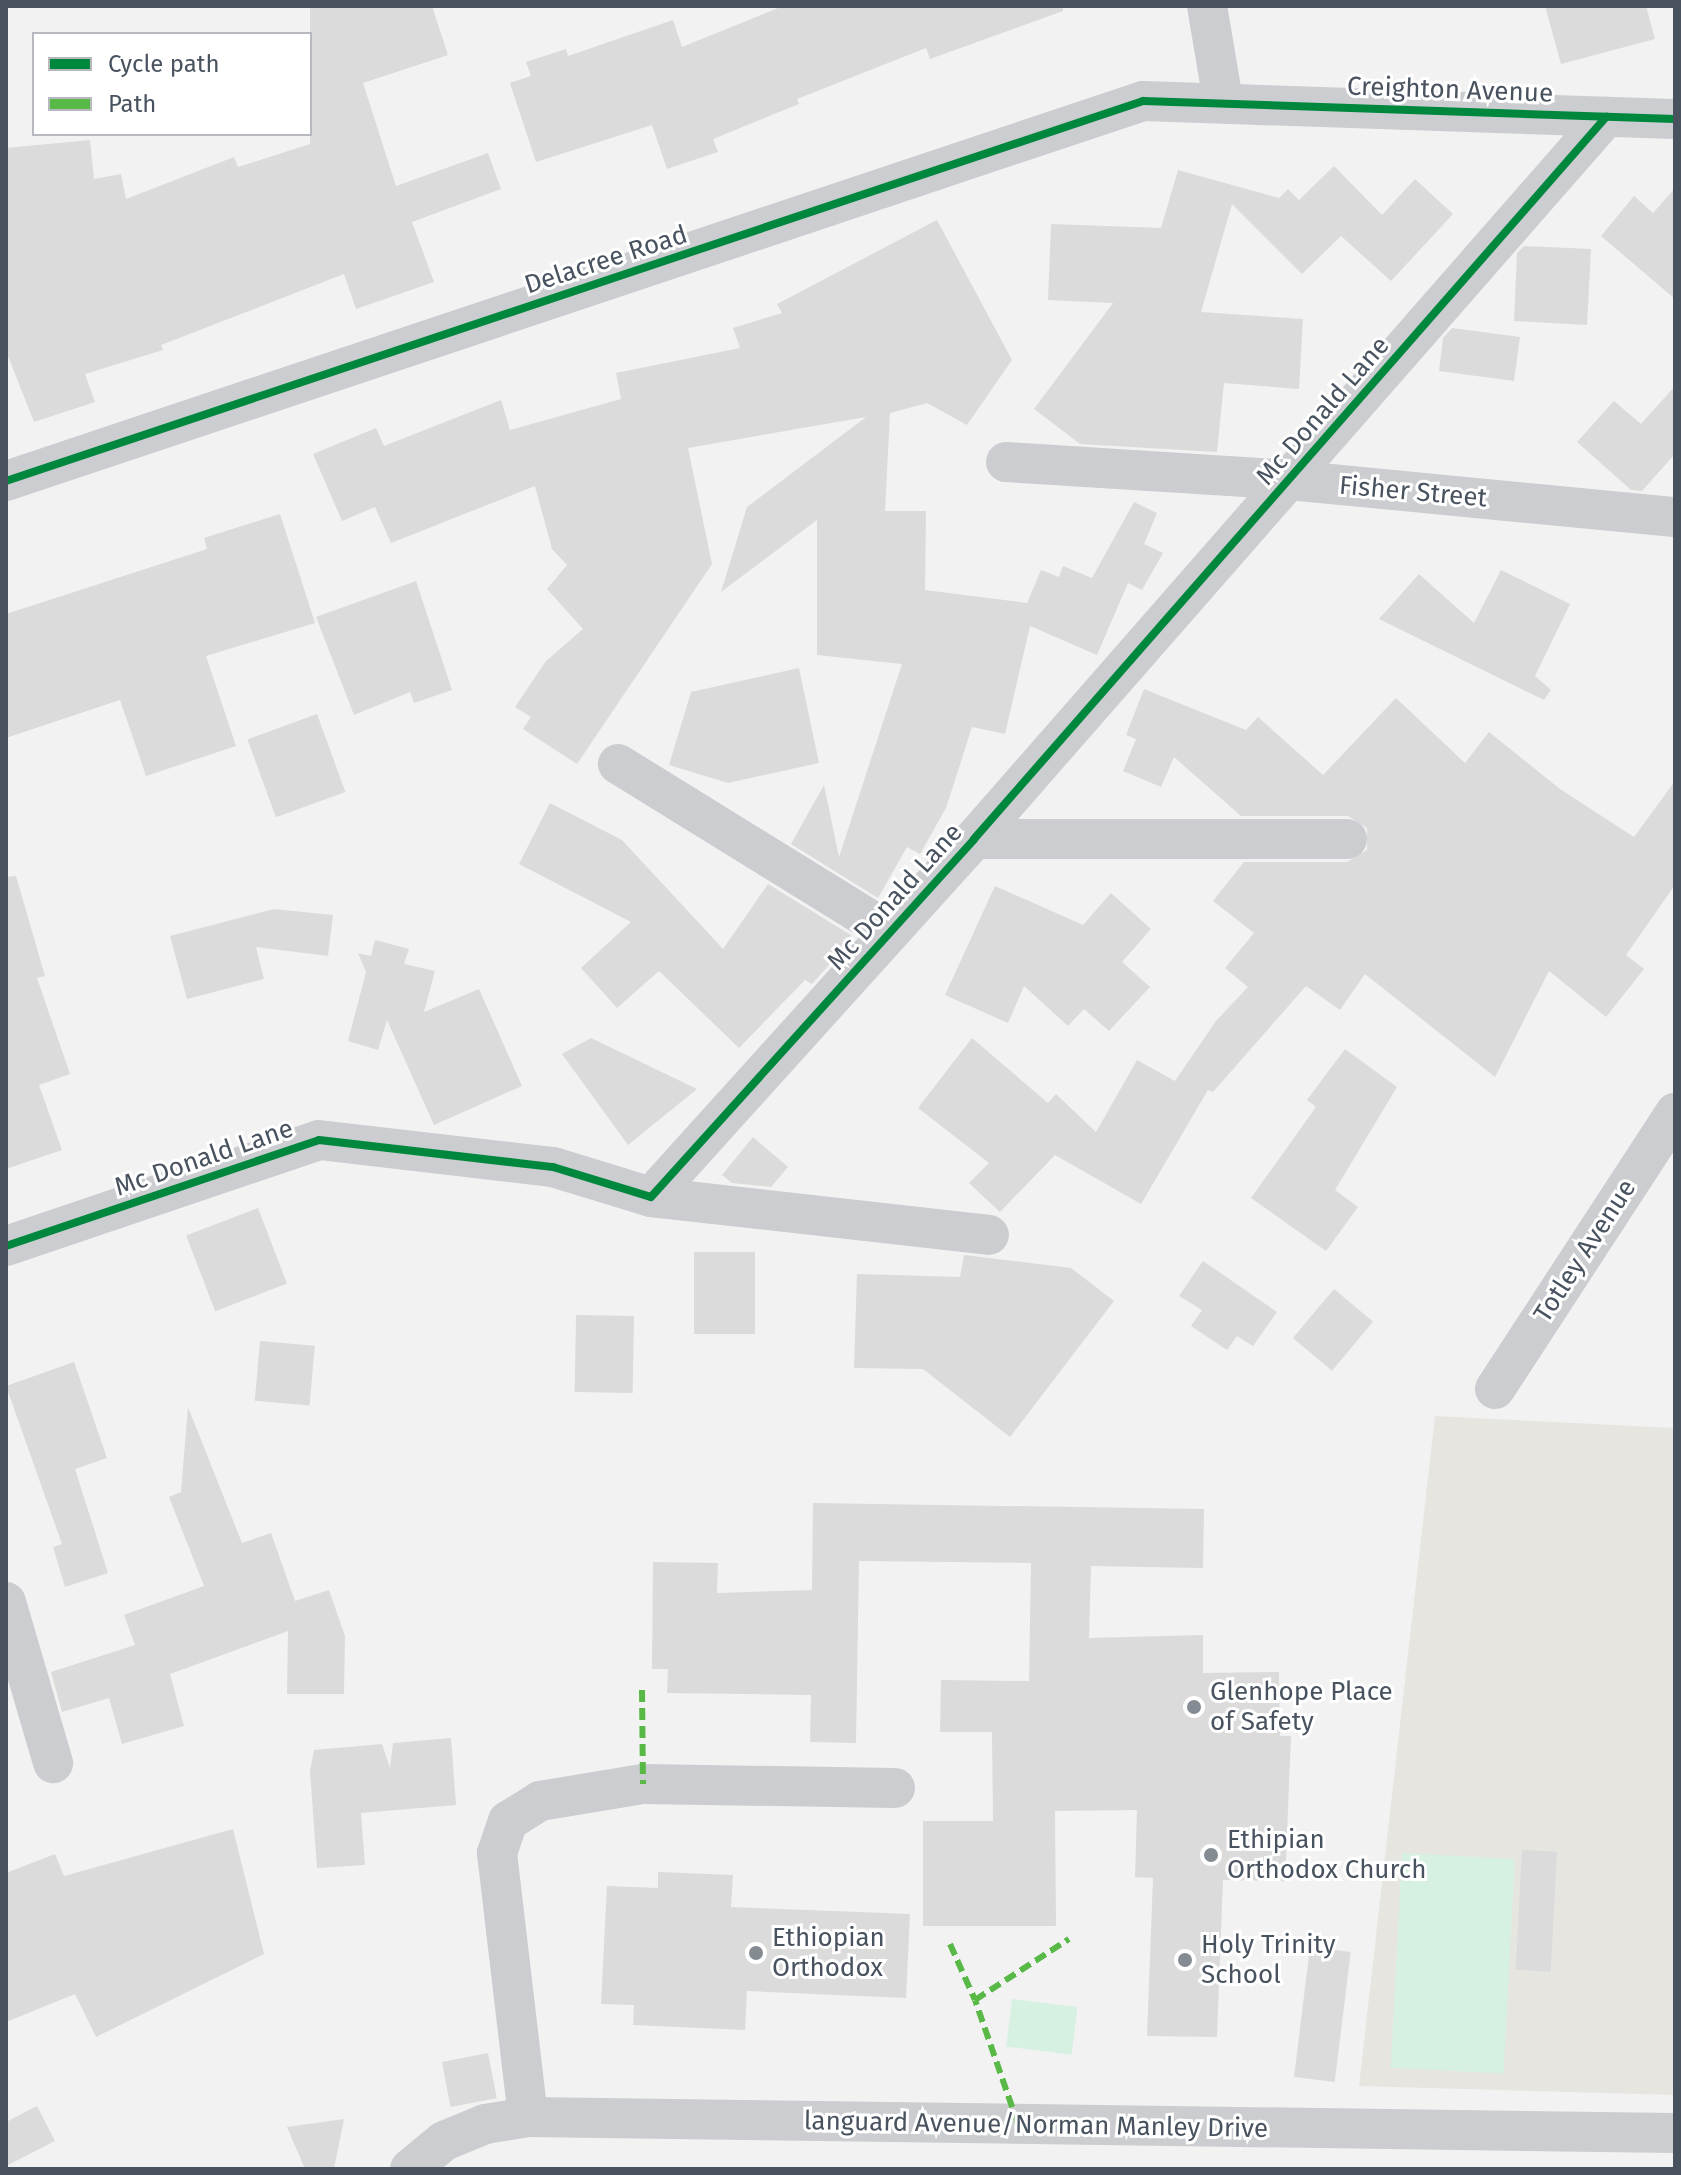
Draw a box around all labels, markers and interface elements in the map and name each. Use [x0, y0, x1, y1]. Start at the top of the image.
legend [32, 32, 312, 136]
text: Cycle path [108, 50, 220, 78]
street label: Creighton Avenue [1346, 71, 1554, 109]
text: Path [108, 90, 156, 118]
street label: Delacree Road [521, 219, 691, 301]
street label: Mc Donald Lane [1250, 330, 1396, 492]
street label: Fisher Street [1338, 470, 1488, 514]
street label: Mc Donald Lane [821, 817, 969, 977]
street label: Mc Donald Lane [111, 1113, 297, 1203]
street label: Totley Avenue [1527, 1174, 1643, 1328]
place label: Glenhope Place of Safety [1210, 1676, 1393, 1738]
marker: Glenhope Place of Safety [1185, 1698, 1203, 1716]
place label: Ethipian Orthodox Church [1227, 1824, 1426, 1886]
marker: Ethipian Orthodox Church [1202, 1846, 1220, 1864]
place label: Ethiopian Orthodox [772, 1922, 885, 1984]
place label: Holy Trinity School [1201, 1929, 1336, 1990]
marker: Ethiopian Orthodox [747, 1944, 765, 1962]
marker: Holy Trinity School [1176, 1951, 1194, 1969]
street label: languard Avenue/Norman Manley Drive [804, 2105, 1268, 2145]

